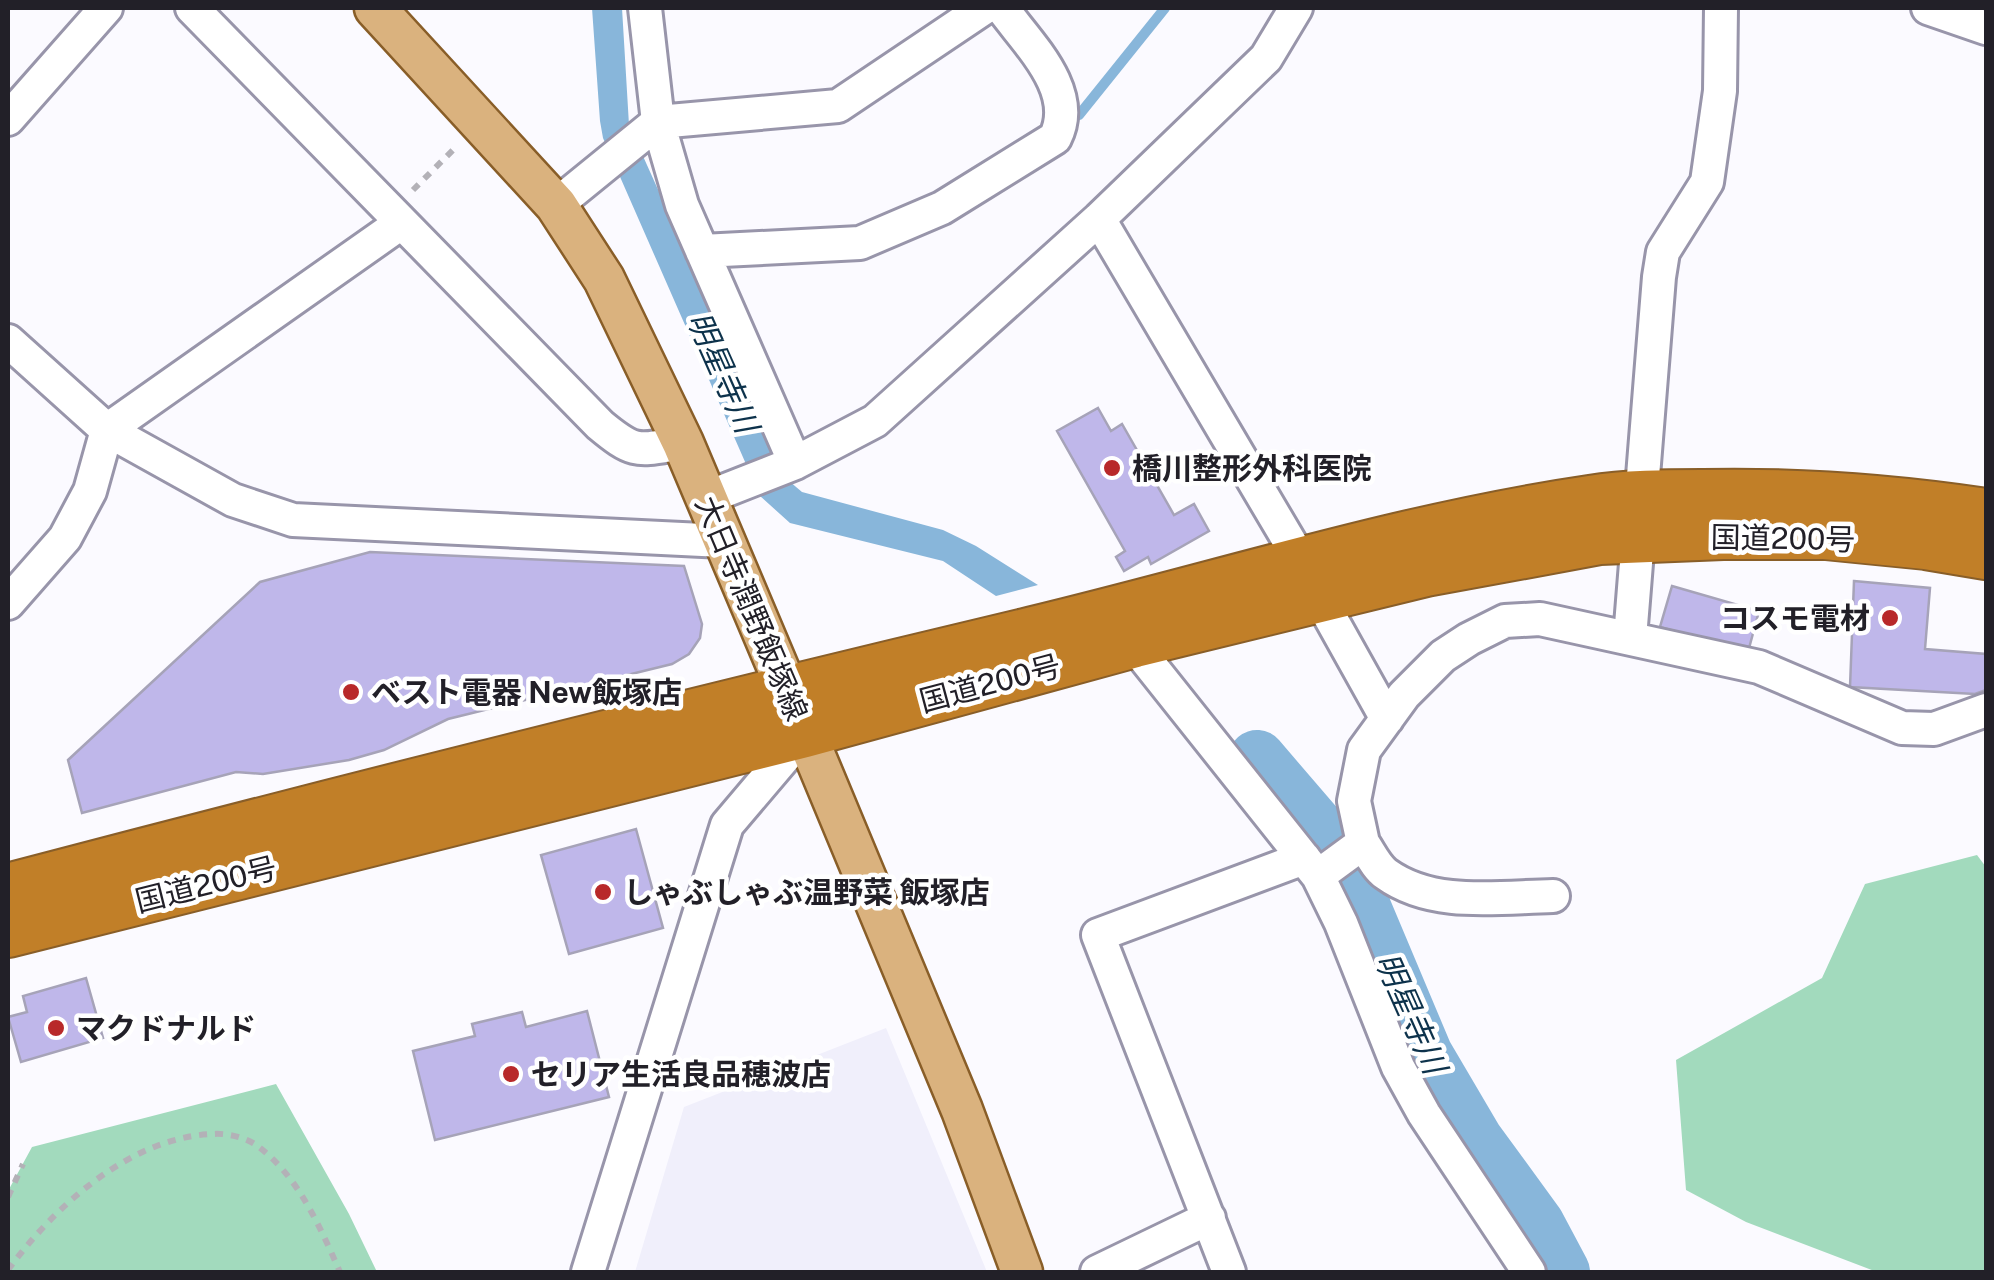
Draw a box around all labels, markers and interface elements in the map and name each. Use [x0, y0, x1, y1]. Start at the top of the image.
water label: 明星寺川 [680, 306, 767, 441]
place label: 橋川整形外科医院 [1132, 450, 1372, 486]
marker: 橋川整形外科医院 [1101, 457, 1123, 479]
street label: 大日寺潤野飯塚線 [689, 491, 815, 725]
street label: 国道200号 [1710, 519, 1856, 557]
place label: コスモ電材 [1720, 600, 1870, 636]
marker: コスモ電材 [1879, 607, 1901, 629]
street label: 国道200号 [916, 647, 1064, 719]
place label: ベスト電器 New飯塚店 [371, 674, 682, 710]
marker: ベスト電器 New飯塚店 [340, 681, 362, 703]
street label: 国道200号 [132, 849, 280, 919]
place label: しゃぶしゃぶ温野菜 飯塚店 [623, 874, 990, 910]
marker: しゃぶしゃぶ温野菜 飯塚店 [592, 881, 614, 903]
water label: 明星寺川 [1368, 947, 1455, 1082]
place label: マクドナルド [76, 1010, 256, 1046]
marker: マクドナルド [45, 1017, 67, 1039]
place label: セリア生活良品穂波店 [531, 1056, 831, 1092]
marker: セリア生活良品穂波店 [500, 1063, 522, 1085]

